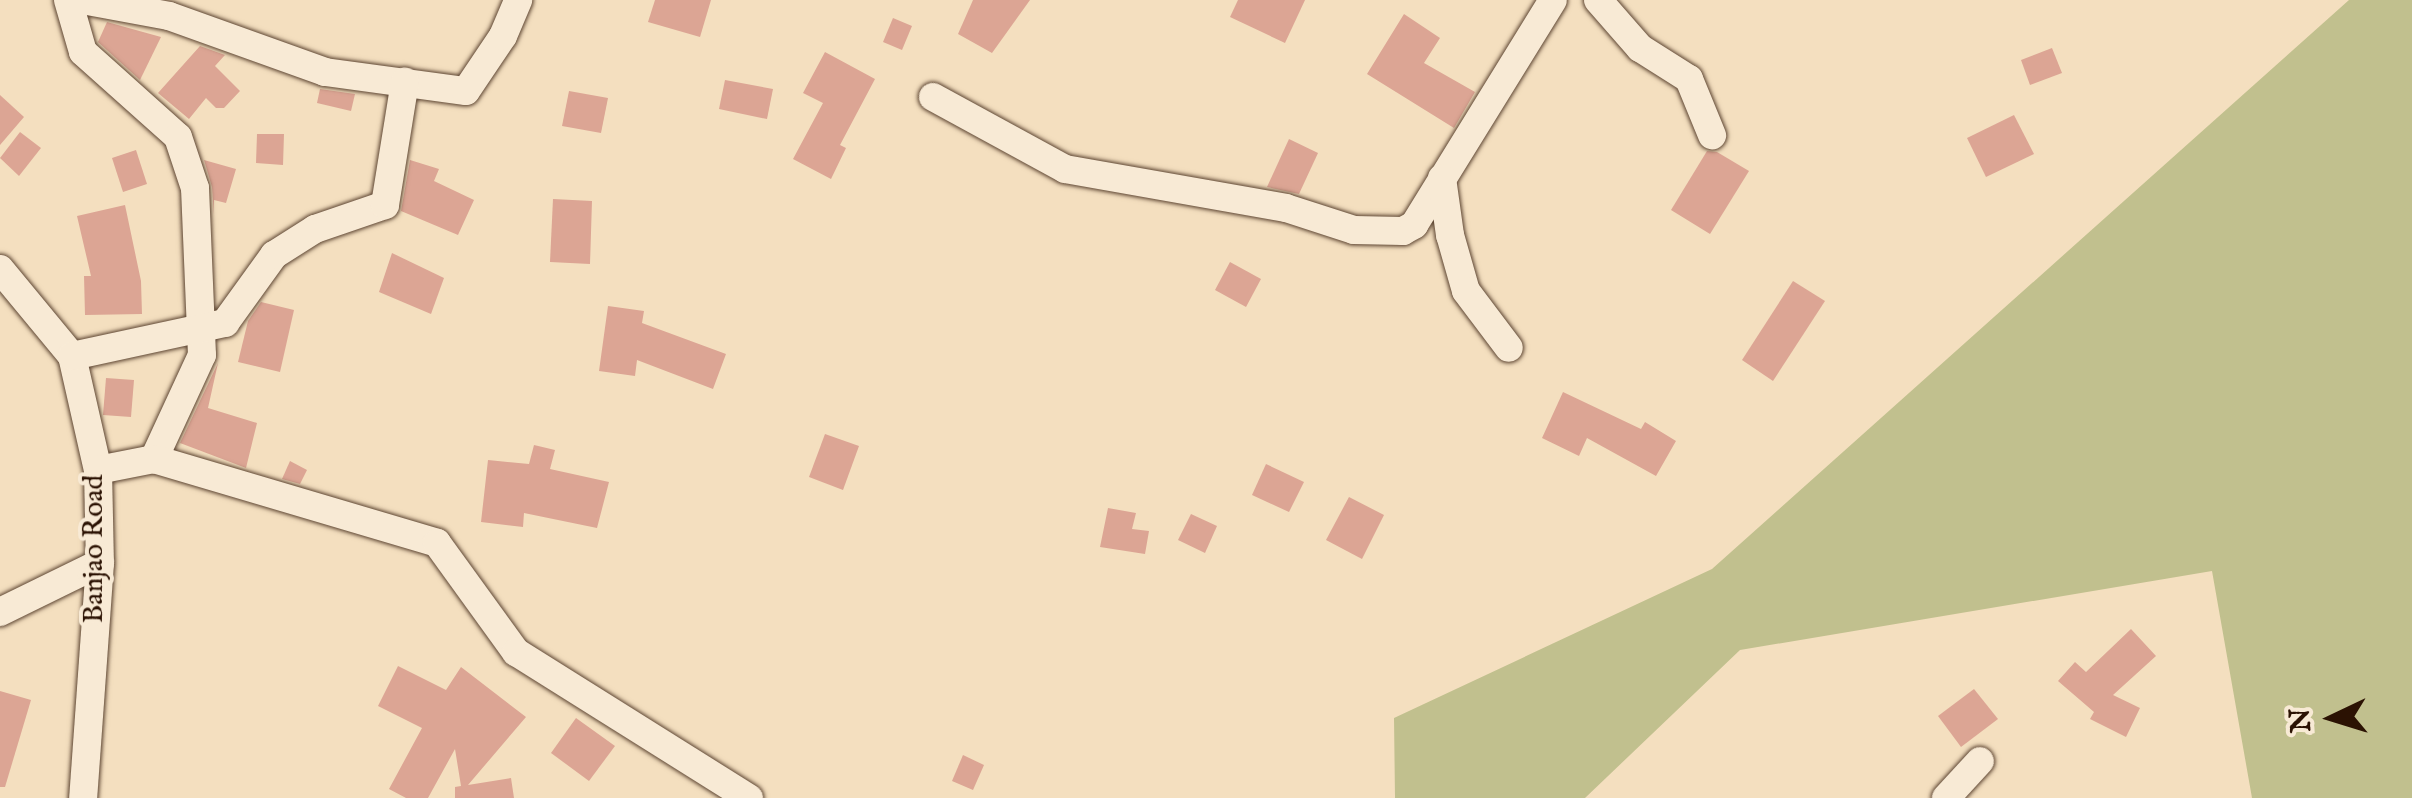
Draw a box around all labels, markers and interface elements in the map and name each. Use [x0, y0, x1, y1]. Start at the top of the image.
street label: Banjao Road [78, 475, 112, 623]
north arrow [2282, 668, 2382, 768]
text: N [2283, 707, 2320, 733]

